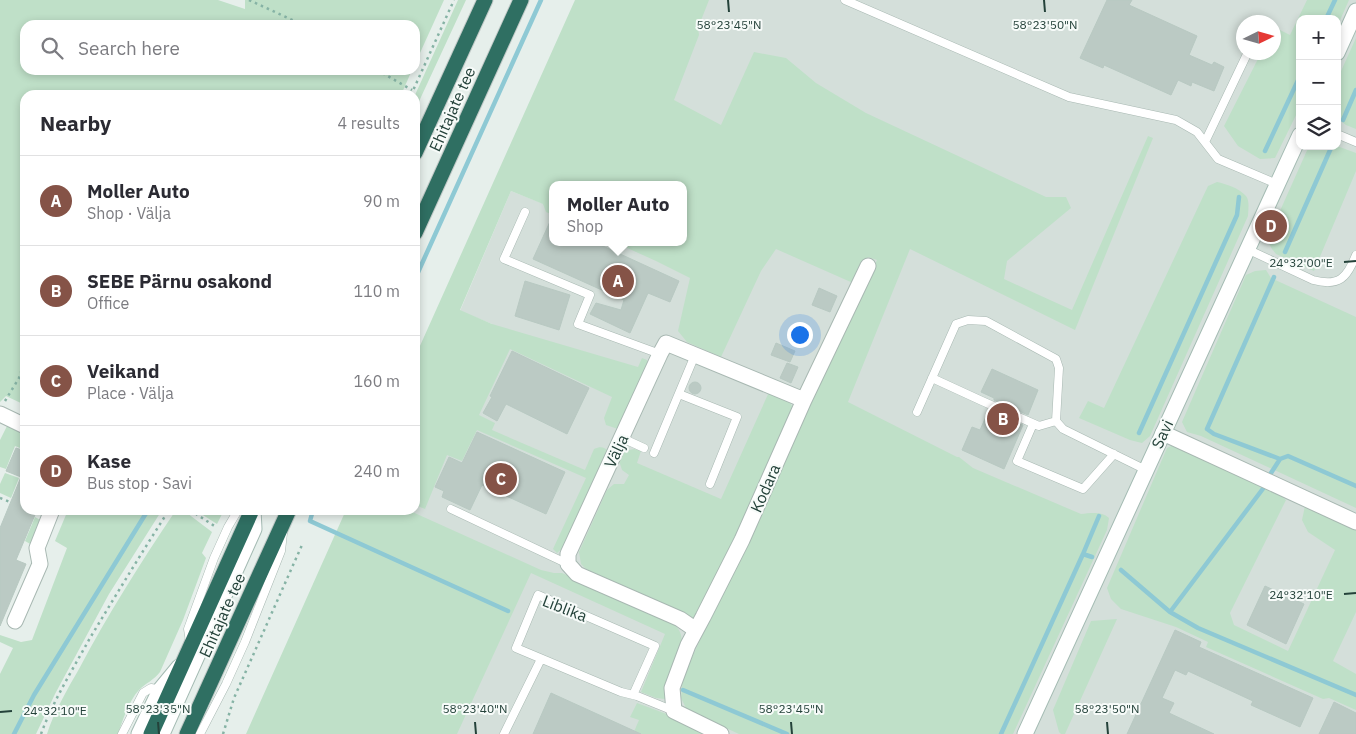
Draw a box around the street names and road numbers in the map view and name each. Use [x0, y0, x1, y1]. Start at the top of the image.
street label: Ehitajate tee [424, 63, 480, 154]
street label: Savi [1147, 416, 1177, 452]
street label: Välja [600, 431, 633, 471]
street label: Kodara [746, 460, 785, 515]
street label: Ehitajate tee [194, 569, 250, 660]
street label: Liblika [540, 590, 591, 626]

